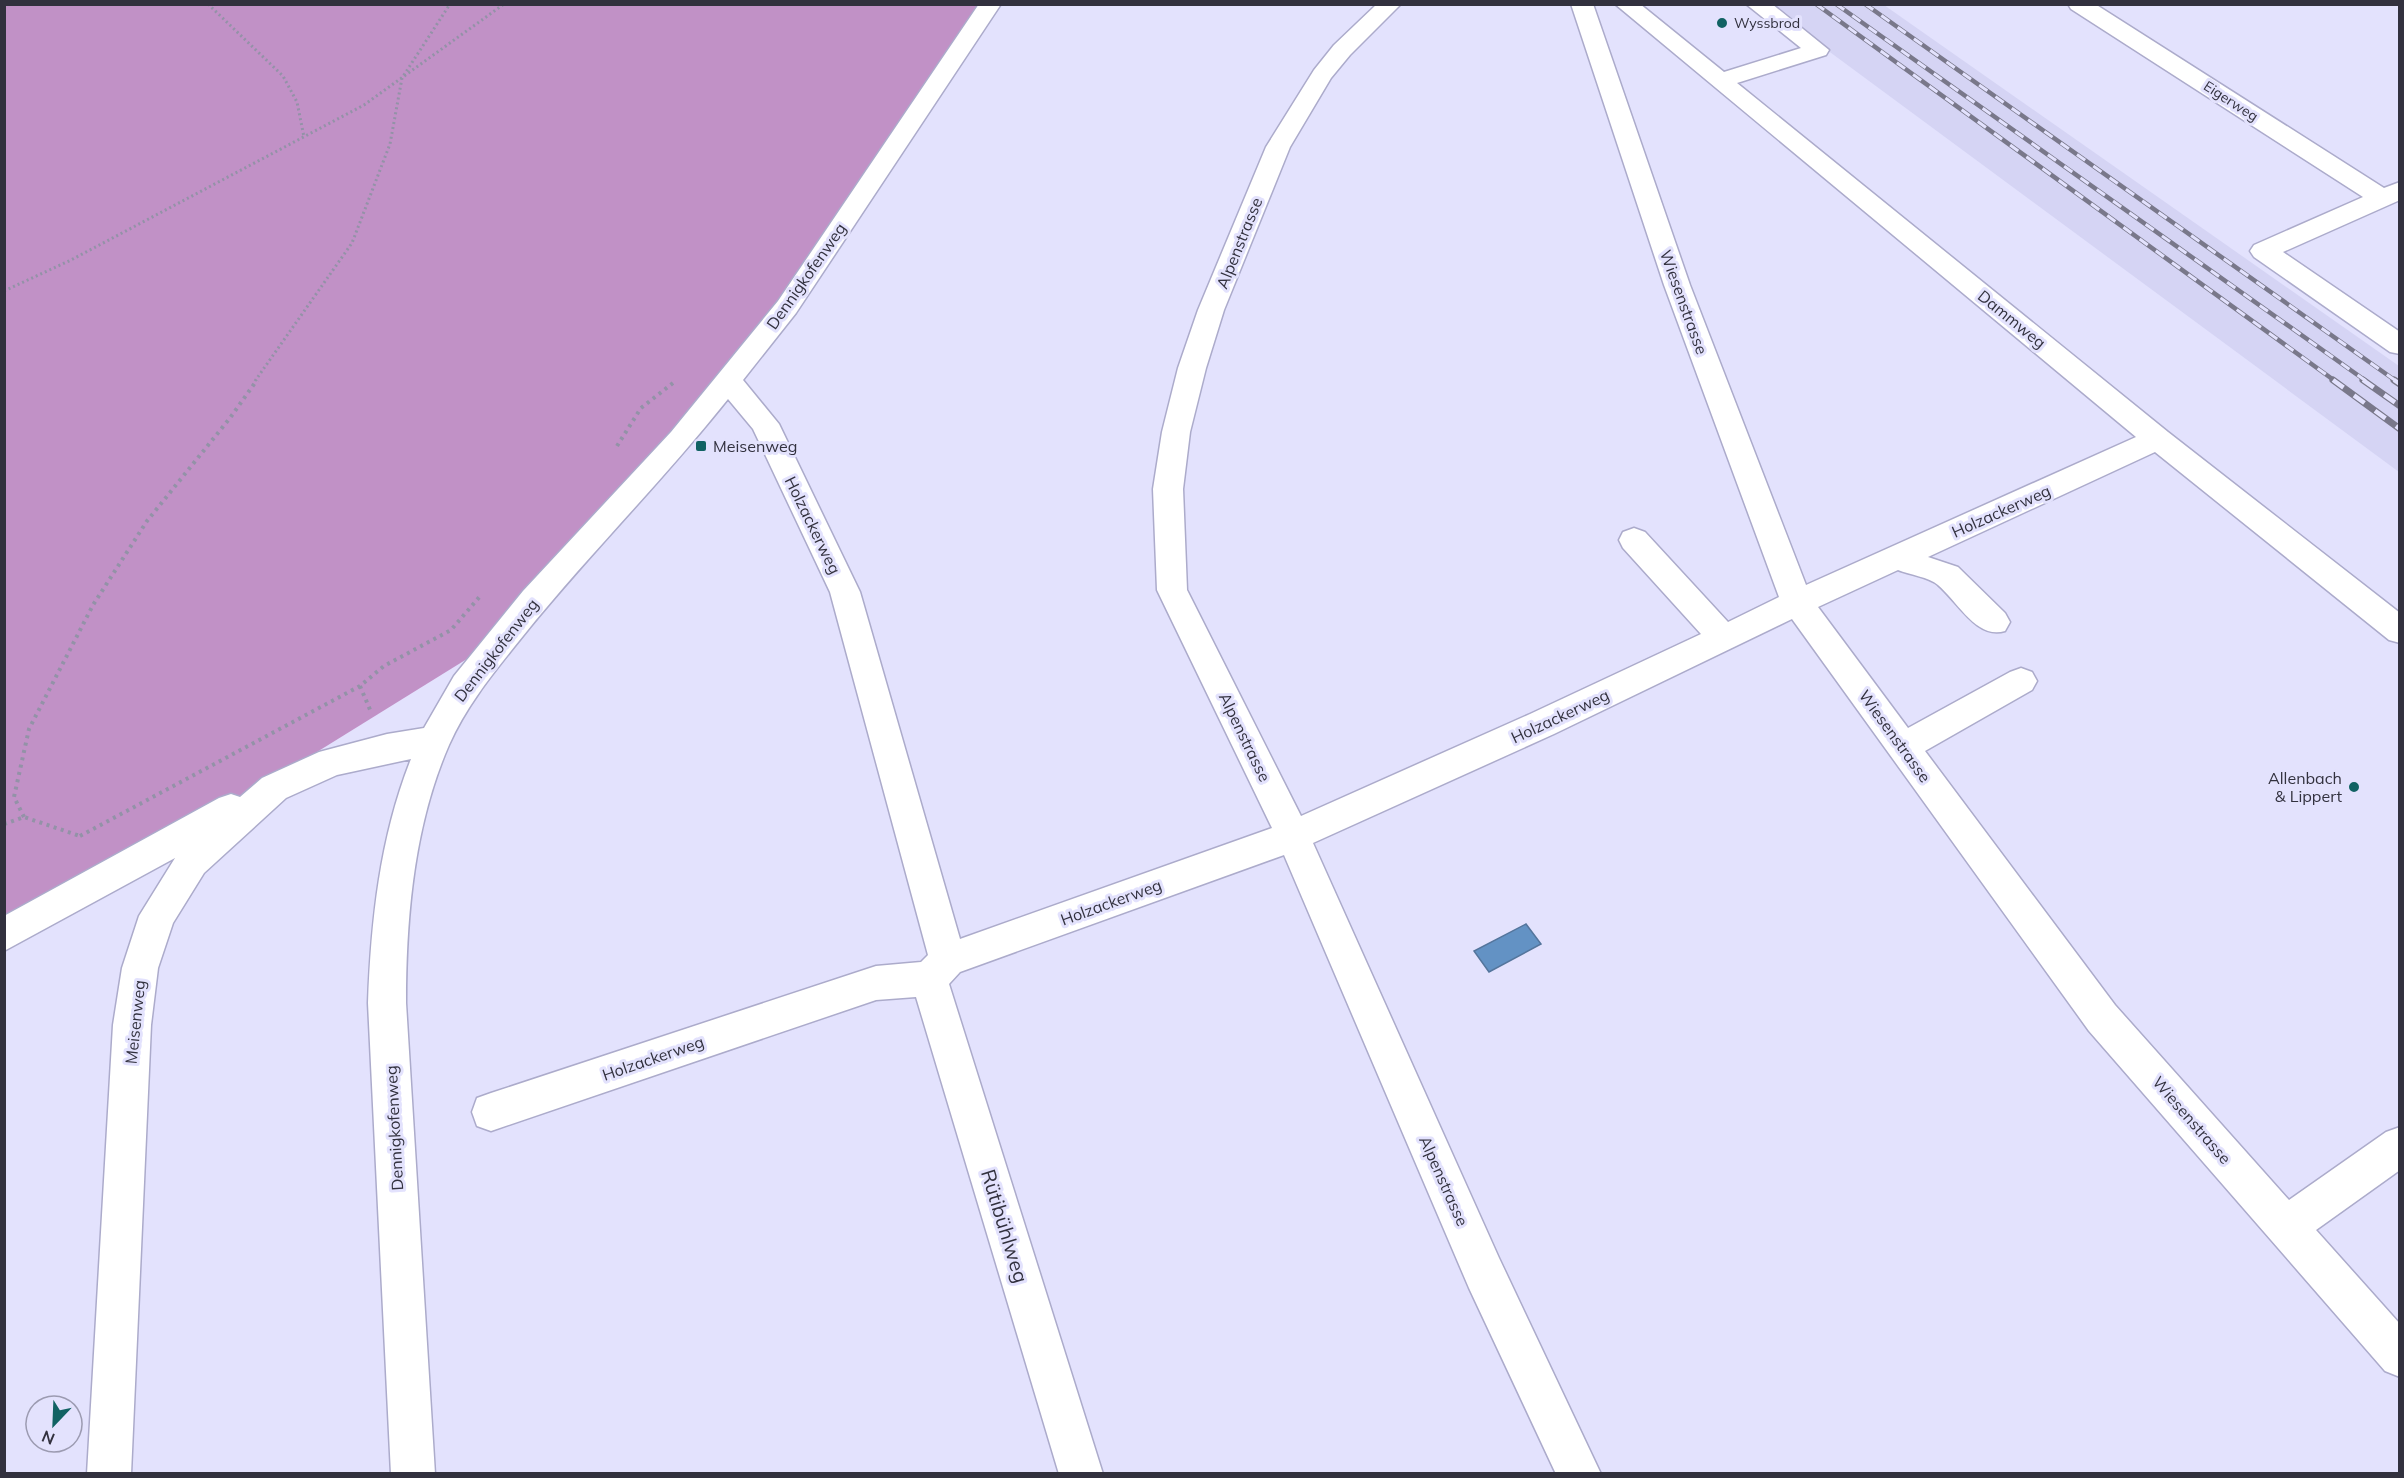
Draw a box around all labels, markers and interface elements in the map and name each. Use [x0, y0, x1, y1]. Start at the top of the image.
place label: Wyssbrod [1734, 14, 1800, 32]
marker: Wyssbrod [1715, 16, 1729, 30]
street label: Eigerweg [2200, 77, 2262, 125]
street label: Alpenstrasse [1212, 194, 1266, 292]
street label: Dennigkofenweg [762, 219, 850, 333]
street label: Wiesenstrasse [1656, 247, 1712, 357]
street label: Dammweg [1974, 286, 2050, 352]
place label: Meisenweg [713, 436, 797, 456]
marker: Meisenweg [694, 439, 708, 453]
street label: Holzackerweg [781, 473, 845, 577]
street label: Holzackerweg [1948, 480, 2054, 542]
street label: Dennigkofenweg [450, 594, 542, 706]
street label: Holzackerweg [1508, 685, 1612, 747]
street label: Wiesenstrasse [1855, 686, 1935, 786]
street label: Alpenstrasse [1215, 689, 1275, 785]
place label: Allenbach & Lippert [2268, 768, 2342, 806]
marker: Allenbach & Lippert [2347, 780, 2361, 794]
street label: Holzackerweg [1058, 874, 1164, 930]
street label: Meisenweg [121, 979, 149, 1065]
street label: Holzackerweg [600, 1031, 706, 1085]
street label: Dennigkofenweg [381, 1065, 407, 1191]
street label: Wiesenstrasse [2148, 1072, 2236, 1168]
street label: Alpenstrasse [1415, 1133, 1473, 1229]
street label: Rütibühlweg [976, 1166, 1034, 1286]
north arrow [24, 1394, 84, 1454]
text: N [39, 1426, 58, 1449]

